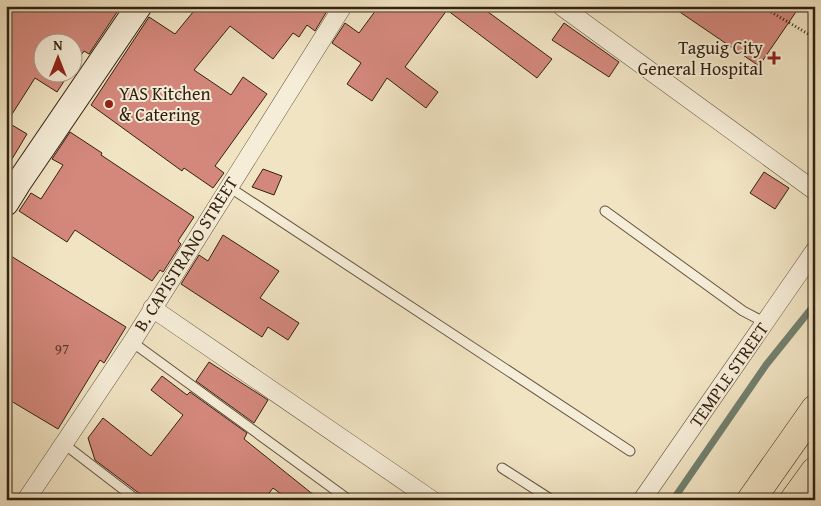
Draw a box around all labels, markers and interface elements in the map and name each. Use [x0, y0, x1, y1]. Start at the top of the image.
north arrow [32, 32, 82, 82]
place label: Taguig City General Hospital [638, 34, 763, 82]
text: N [53, 35, 63, 55]
marker: Taguig City General Hospital [767, 51, 781, 65]
place label: YAS Kitchen & Catering [119, 80, 211, 128]
marker: YAS Kitchen & Catering [103, 98, 115, 110]
street label: B. CAPISTRANO STREET [127, 171, 244, 336]
street label: TEMPLE STREET [682, 317, 775, 433]
house number: 97 [55, 338, 69, 359]

